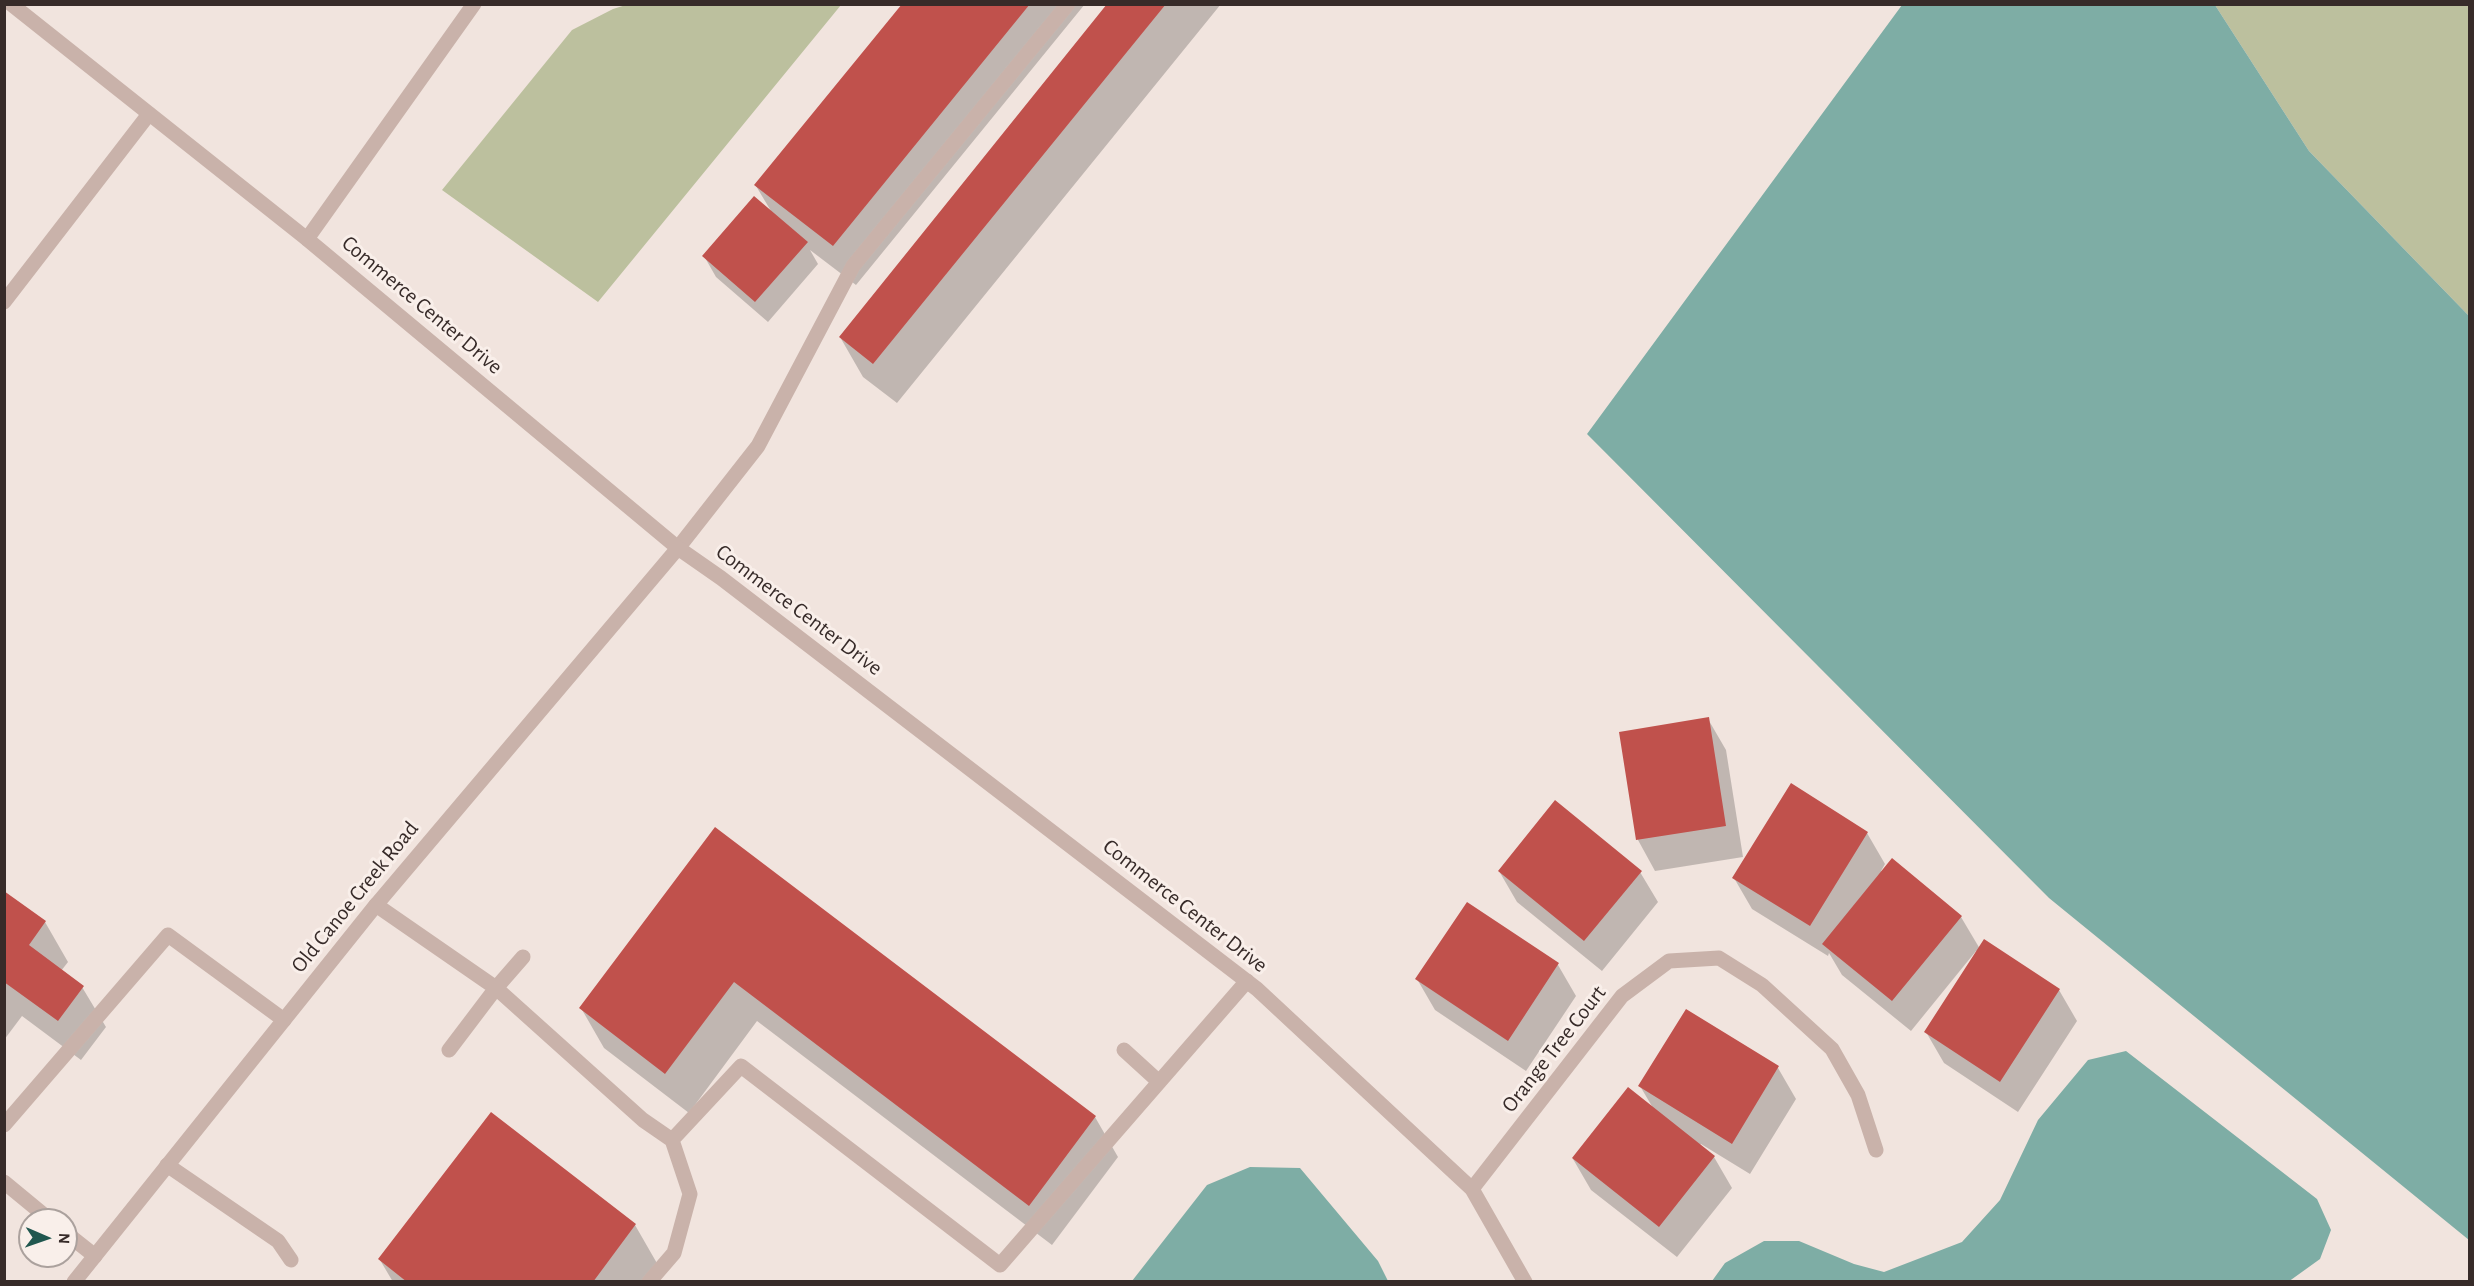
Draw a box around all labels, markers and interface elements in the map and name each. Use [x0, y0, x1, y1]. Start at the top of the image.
street label: Commerce Center Drive [336, 230, 508, 380]
street label: Commerce Center Drive [710, 539, 888, 681]
street label: Old Canoe Creek Road [286, 816, 424, 978]
street label: Commerce Center Drive [1097, 833, 1273, 979]
street label: Orange Tree Court [1496, 980, 1612, 1118]
north arrow [18, 1208, 78, 1268]
text: N [56, 1233, 72, 1244]

